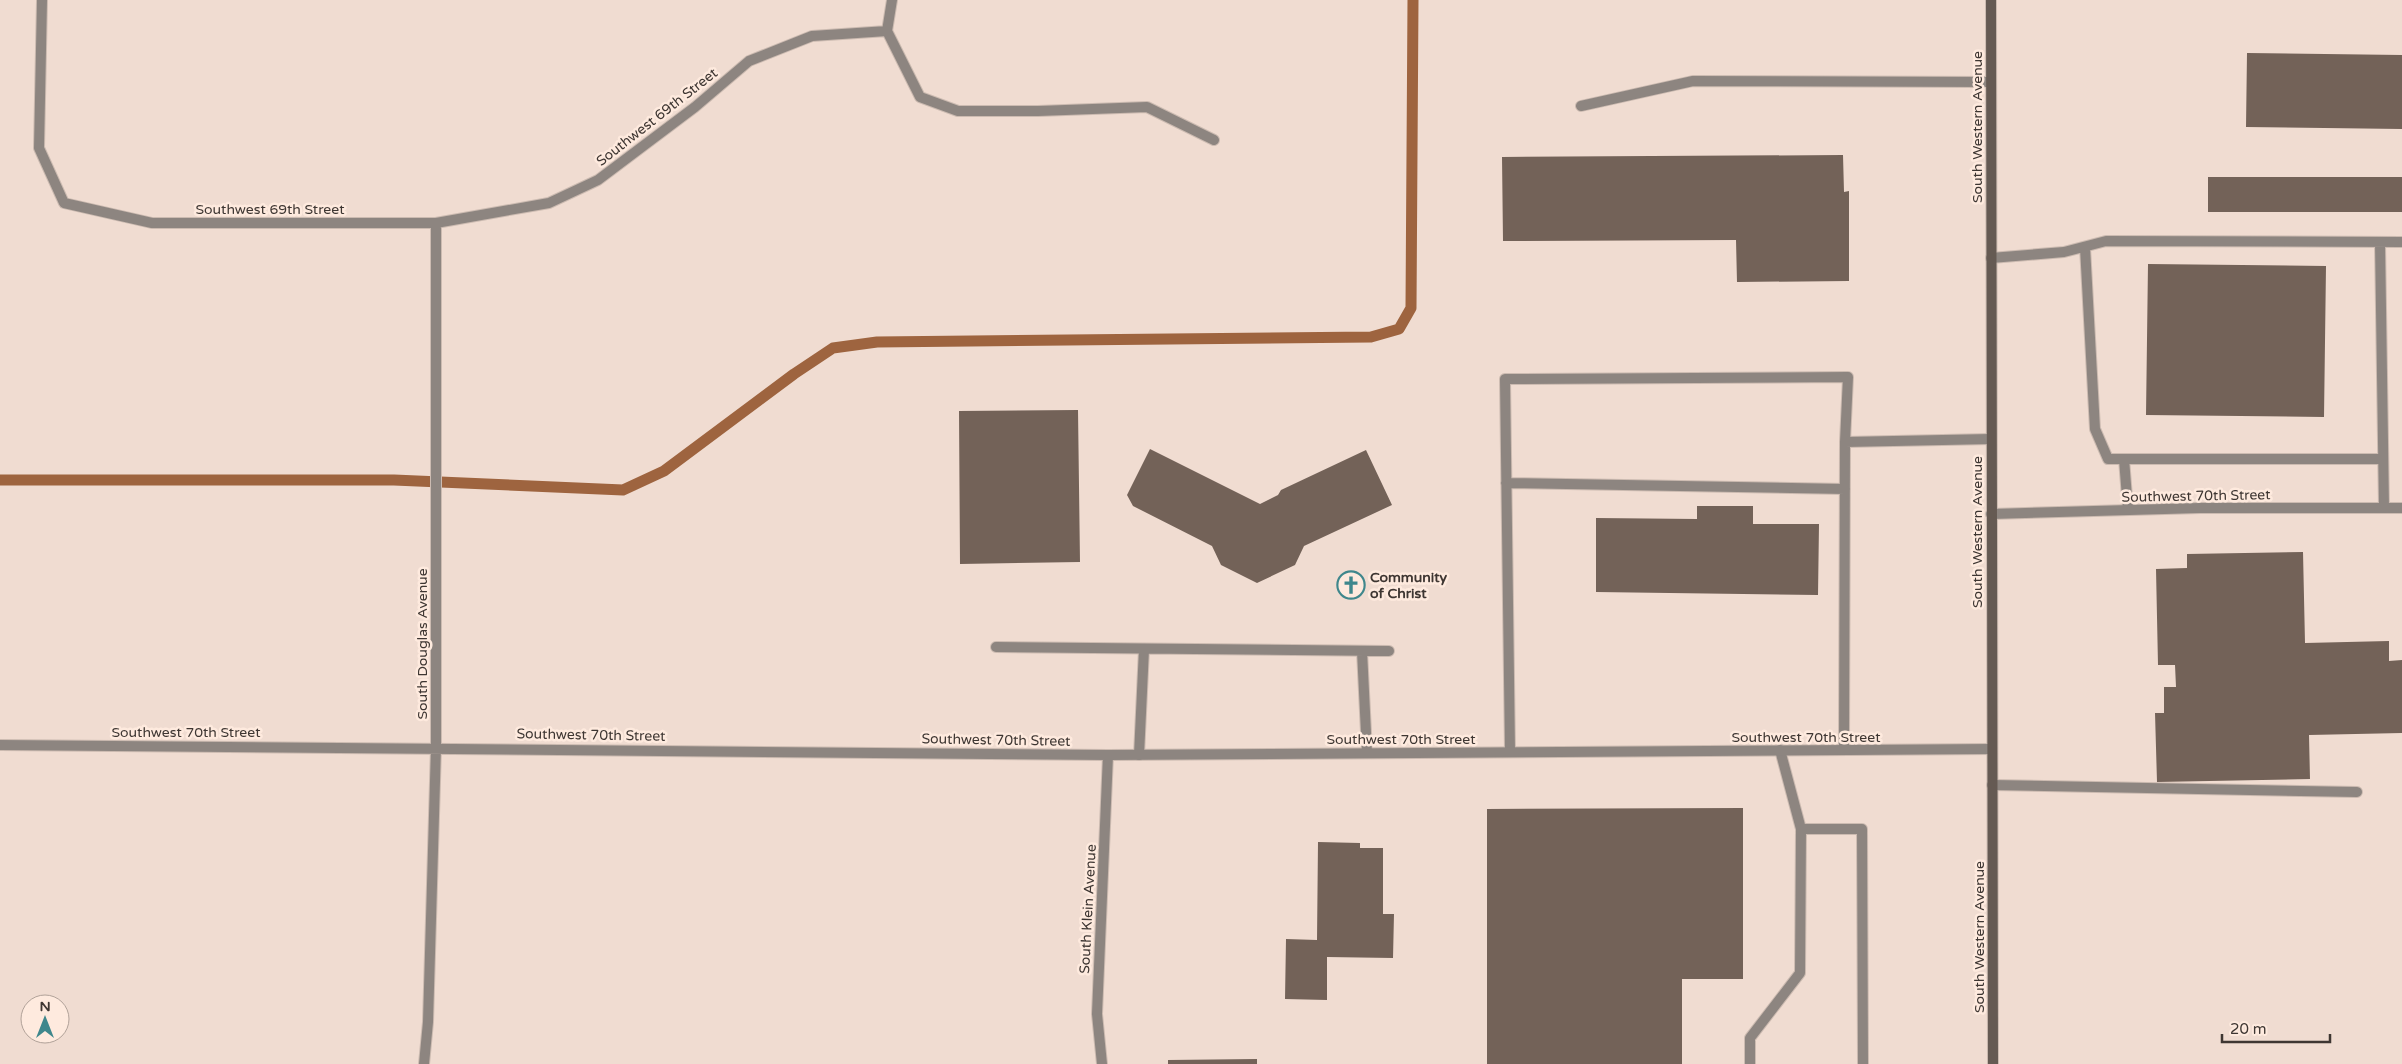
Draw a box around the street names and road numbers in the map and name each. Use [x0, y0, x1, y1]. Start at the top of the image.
street label: South Western Avenue [1969, 51, 1986, 203]
street label: Southwest 69th Street [593, 64, 721, 170]
street label: Southwest 69th Street [195, 201, 345, 218]
street label: South Western Avenue [1969, 456, 1986, 608]
street label: Southwest 70th Street [2121, 486, 2271, 506]
street label: South Douglas Avenue [414, 568, 431, 720]
street label: Southwest 70th Street [111, 724, 261, 741]
street label: Southwest 70th Street [516, 725, 666, 745]
street label: Southwest 70th Street [1731, 729, 1881, 746]
street label: Southwest 70th Street [921, 730, 1071, 750]
street label: Southwest 70th Street [1326, 731, 1476, 748]
street label: South Klein Avenue [1076, 844, 1100, 974]
street label: South Western Avenue [1971, 861, 1988, 1013]

